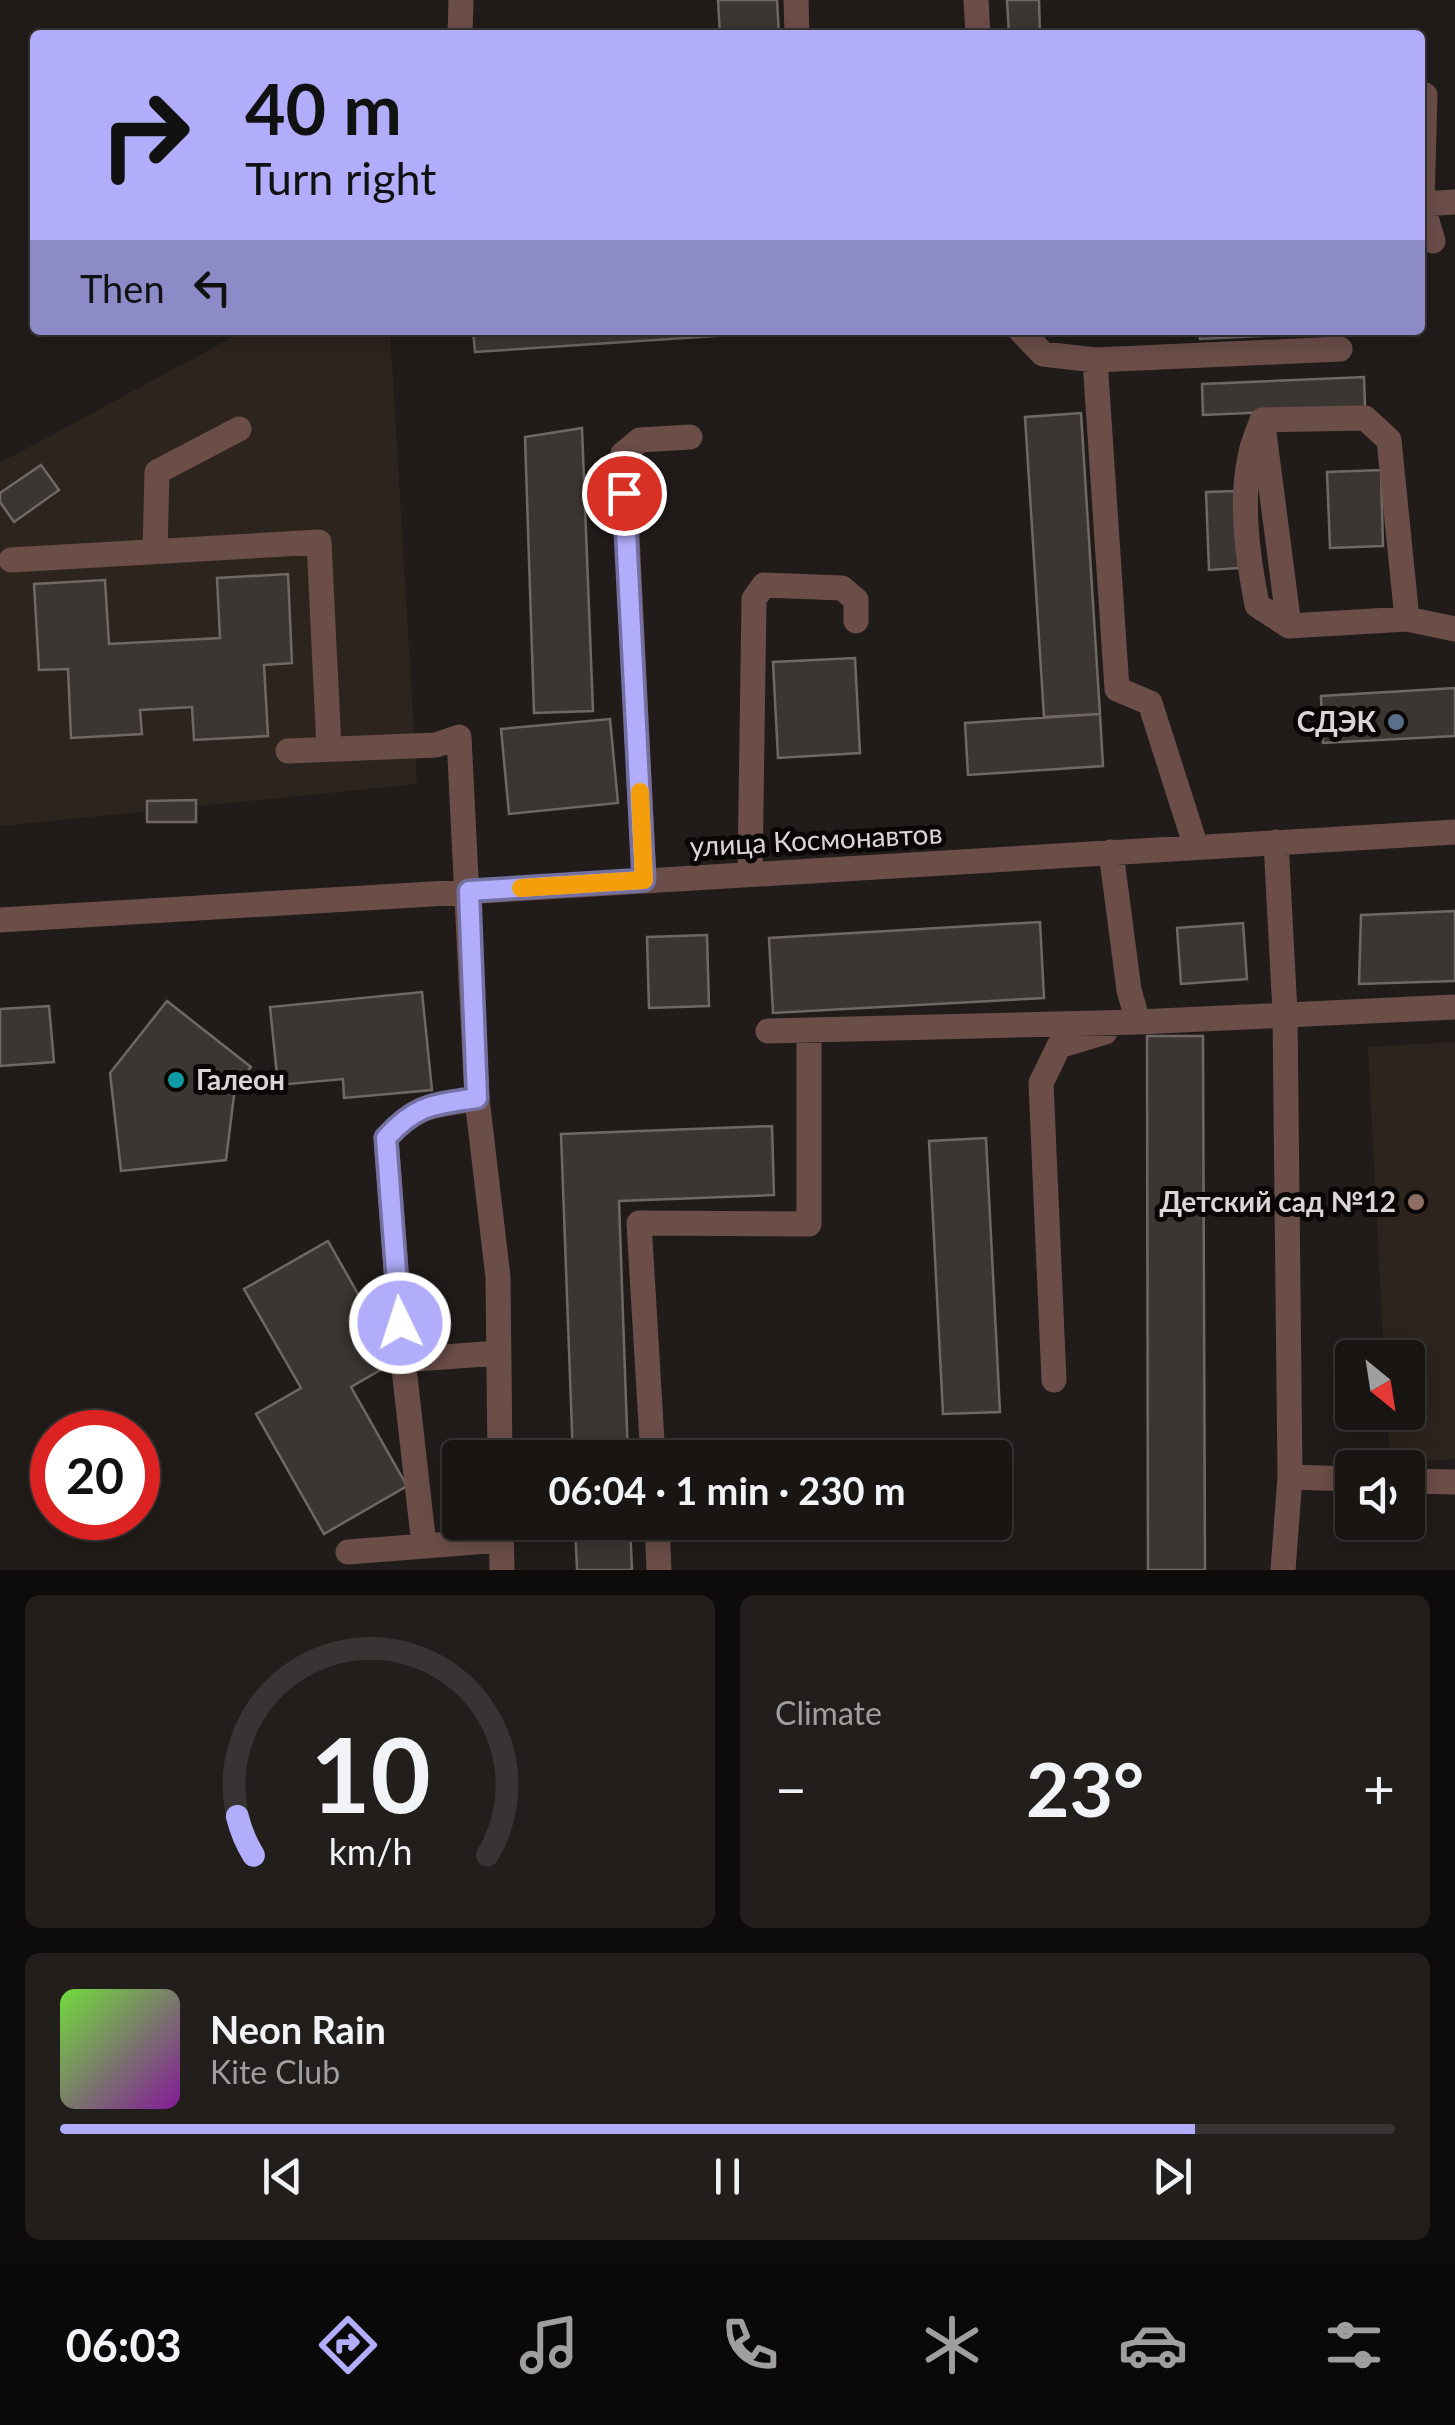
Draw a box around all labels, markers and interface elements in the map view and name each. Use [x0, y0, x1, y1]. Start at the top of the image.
text: 40 m [245, 66, 402, 150]
icon: right [80, 70, 210, 200]
text: Turn right [245, 151, 436, 205]
icon: left [185, 260, 240, 315]
text: Then [80, 265, 165, 311]
pin [582, 451, 667, 536]
icon: arrive [597, 466, 652, 521]
place label: СДЭК [1297, 704, 1377, 738]
marker: СДЭК [1385, 711, 1407, 733]
street label: улица Космонавтов [689, 815, 943, 863]
place label: Галеон [196, 1062, 285, 1096]
marker: Галеон [165, 1069, 187, 1091]
place label: Детский сад №12 [1159, 1184, 1396, 1218]
marker: Детский сад №12 [1405, 1191, 1427, 1213]
position arrow [348, 1271, 452, 1375]
north arrow [1335, 1340, 1425, 1430]
map controls [1335, 1340, 1425, 1540]
speed limit sign: 20 [30, 1410, 160, 1540]
button: sound [1335, 1450, 1425, 1540]
text: 06:04 · 1 min · 230 m [548, 1467, 906, 1513]
text: Climate [775, 1693, 882, 1732]
text: 10 [310, 1710, 430, 1835]
text: 23° [1026, 1743, 1144, 1833]
text: − [775, 1755, 807, 1821]
text: + [1363, 1755, 1395, 1821]
text: km/h [328, 1830, 412, 1873]
text: Neon Rain [210, 2006, 386, 2052]
text: Kite Club [210, 2052, 340, 2091]
icon: previous [255, 2149, 310, 2204]
icon: pause [700, 2149, 755, 2204]
icon: next [1145, 2149, 1200, 2204]
icon: directions [313, 2310, 383, 2380]
icon: music [514, 2310, 584, 2380]
icon: phone [715, 2310, 785, 2380]
icon: climate [917, 2310, 987, 2380]
icon: car [1118, 2310, 1188, 2380]
icon: filters [1319, 2310, 1389, 2380]
text: 06:03 [66, 2318, 182, 2372]

